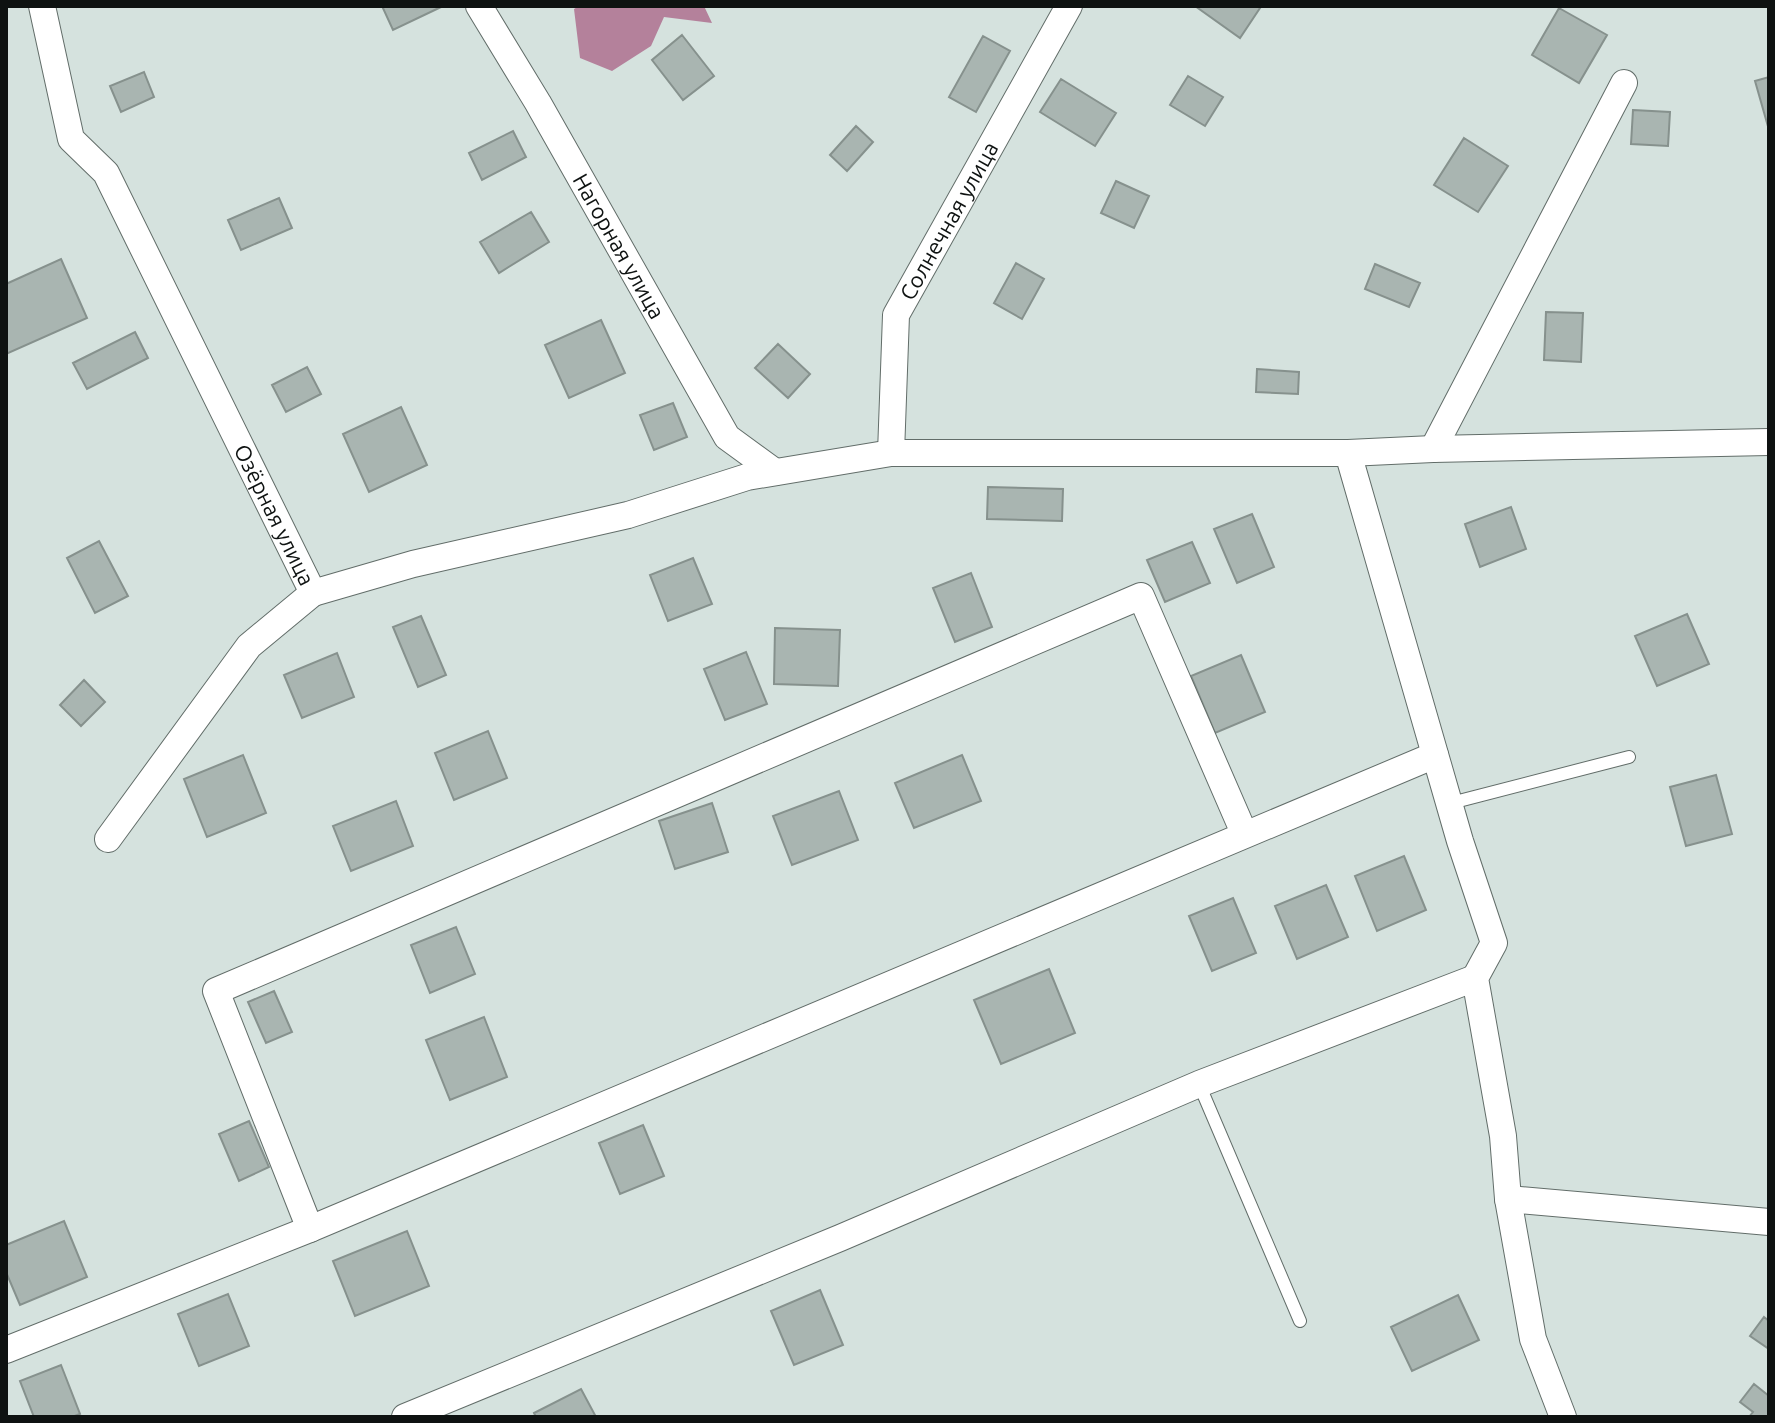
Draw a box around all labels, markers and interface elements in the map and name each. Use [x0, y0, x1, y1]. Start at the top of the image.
street label: Солнечная улица [894, 137, 1002, 304]
street label: Нагорная улица [569, 169, 670, 323]
street label: Озёрная улица [230, 440, 320, 589]

